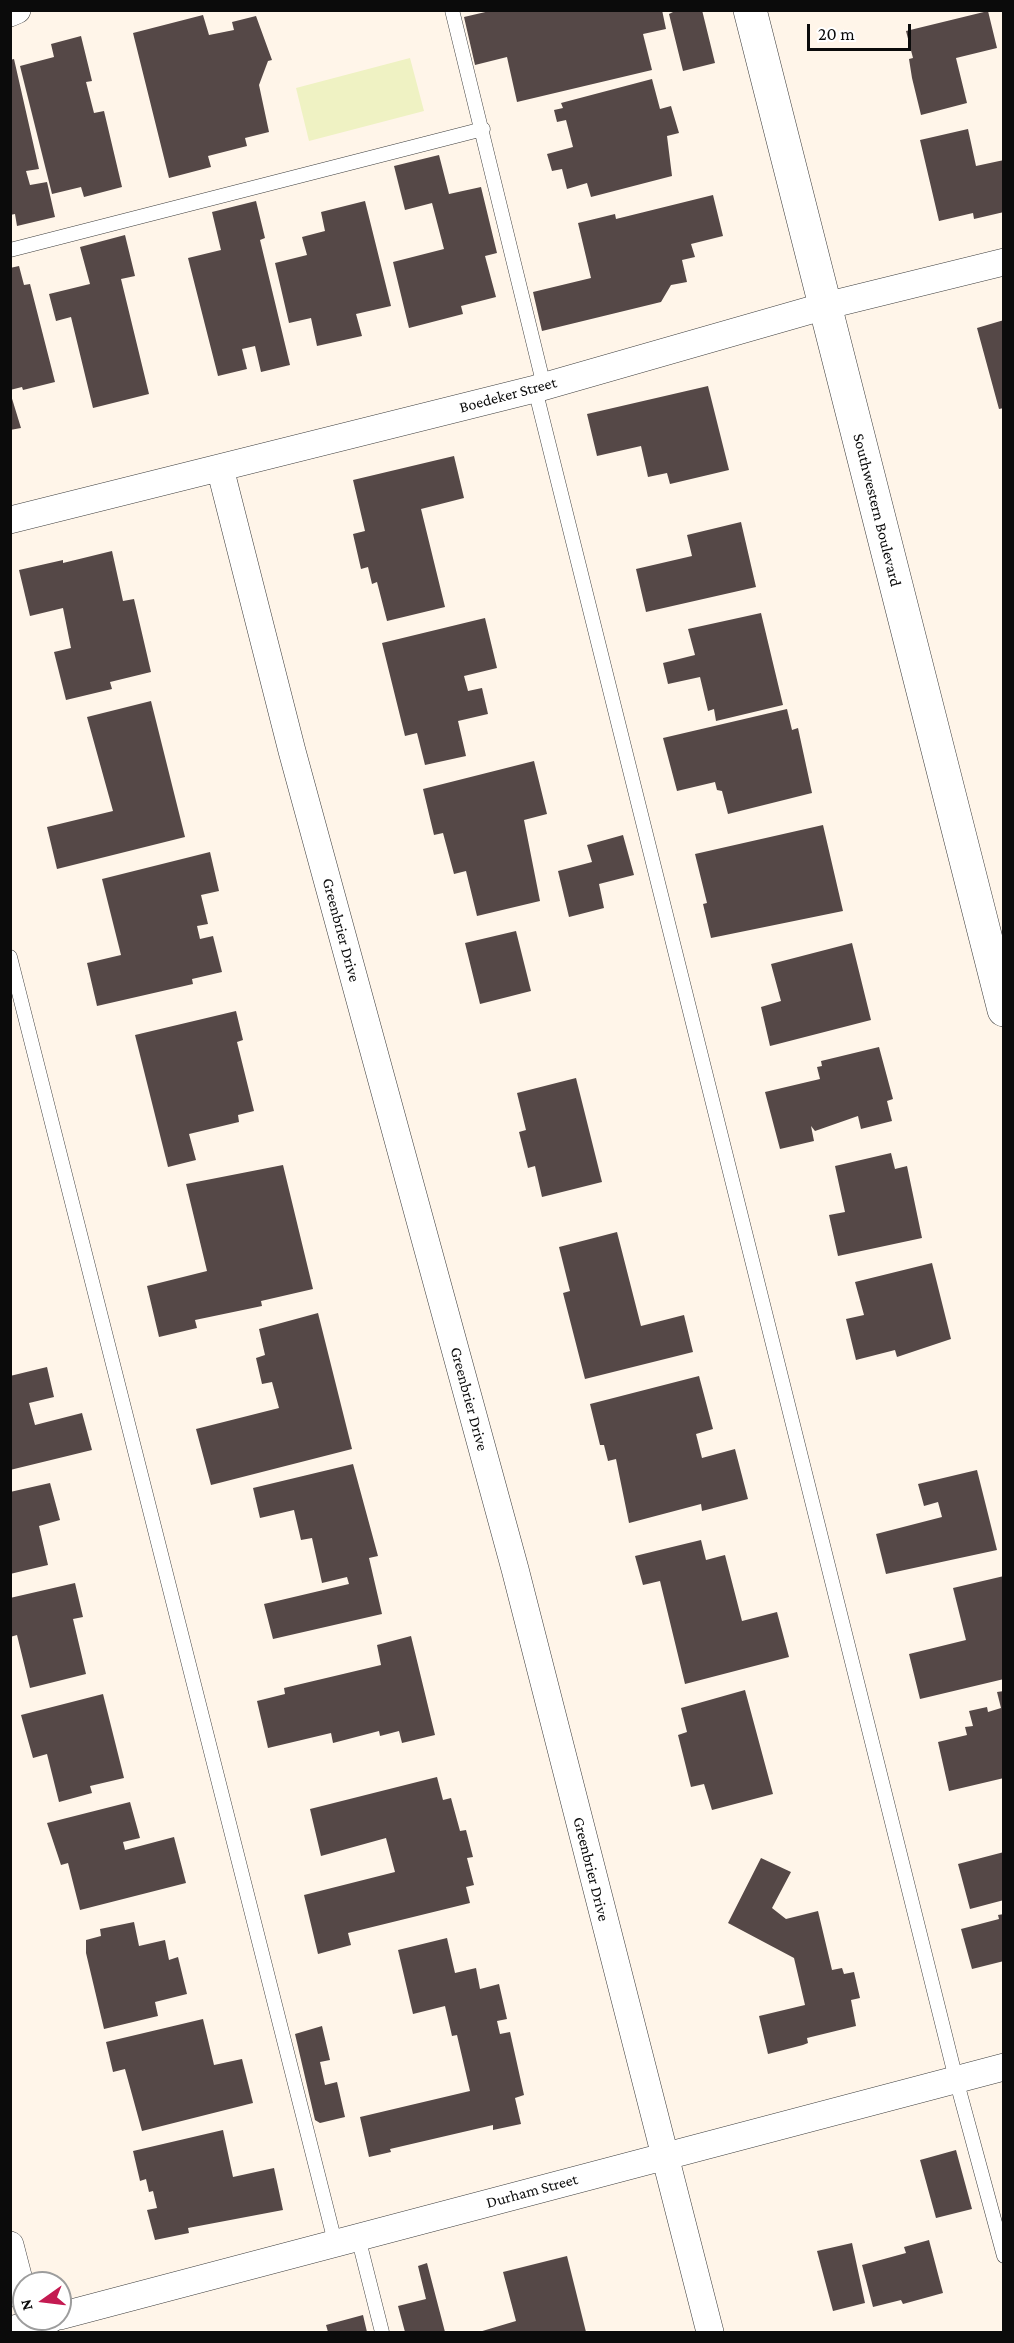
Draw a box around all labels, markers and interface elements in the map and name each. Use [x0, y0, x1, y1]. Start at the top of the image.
scale bar [810, 12, 914, 50]
text: 20 m [818, 24, 855, 44]
street label: Boedeker Street [457, 373, 559, 417]
street label: Southwestern Boulevard [849, 432, 905, 588]
street label: Greenbrier Drive [318, 876, 364, 984]
street label: Greenbrier Drive [446, 1345, 492, 1453]
street label: Greenbrier Drive [569, 1815, 613, 1923]
street label: Durham Street [484, 2170, 580, 2212]
north arrow [12, 2271, 72, 2331]
text: N [16, 2298, 36, 2312]

